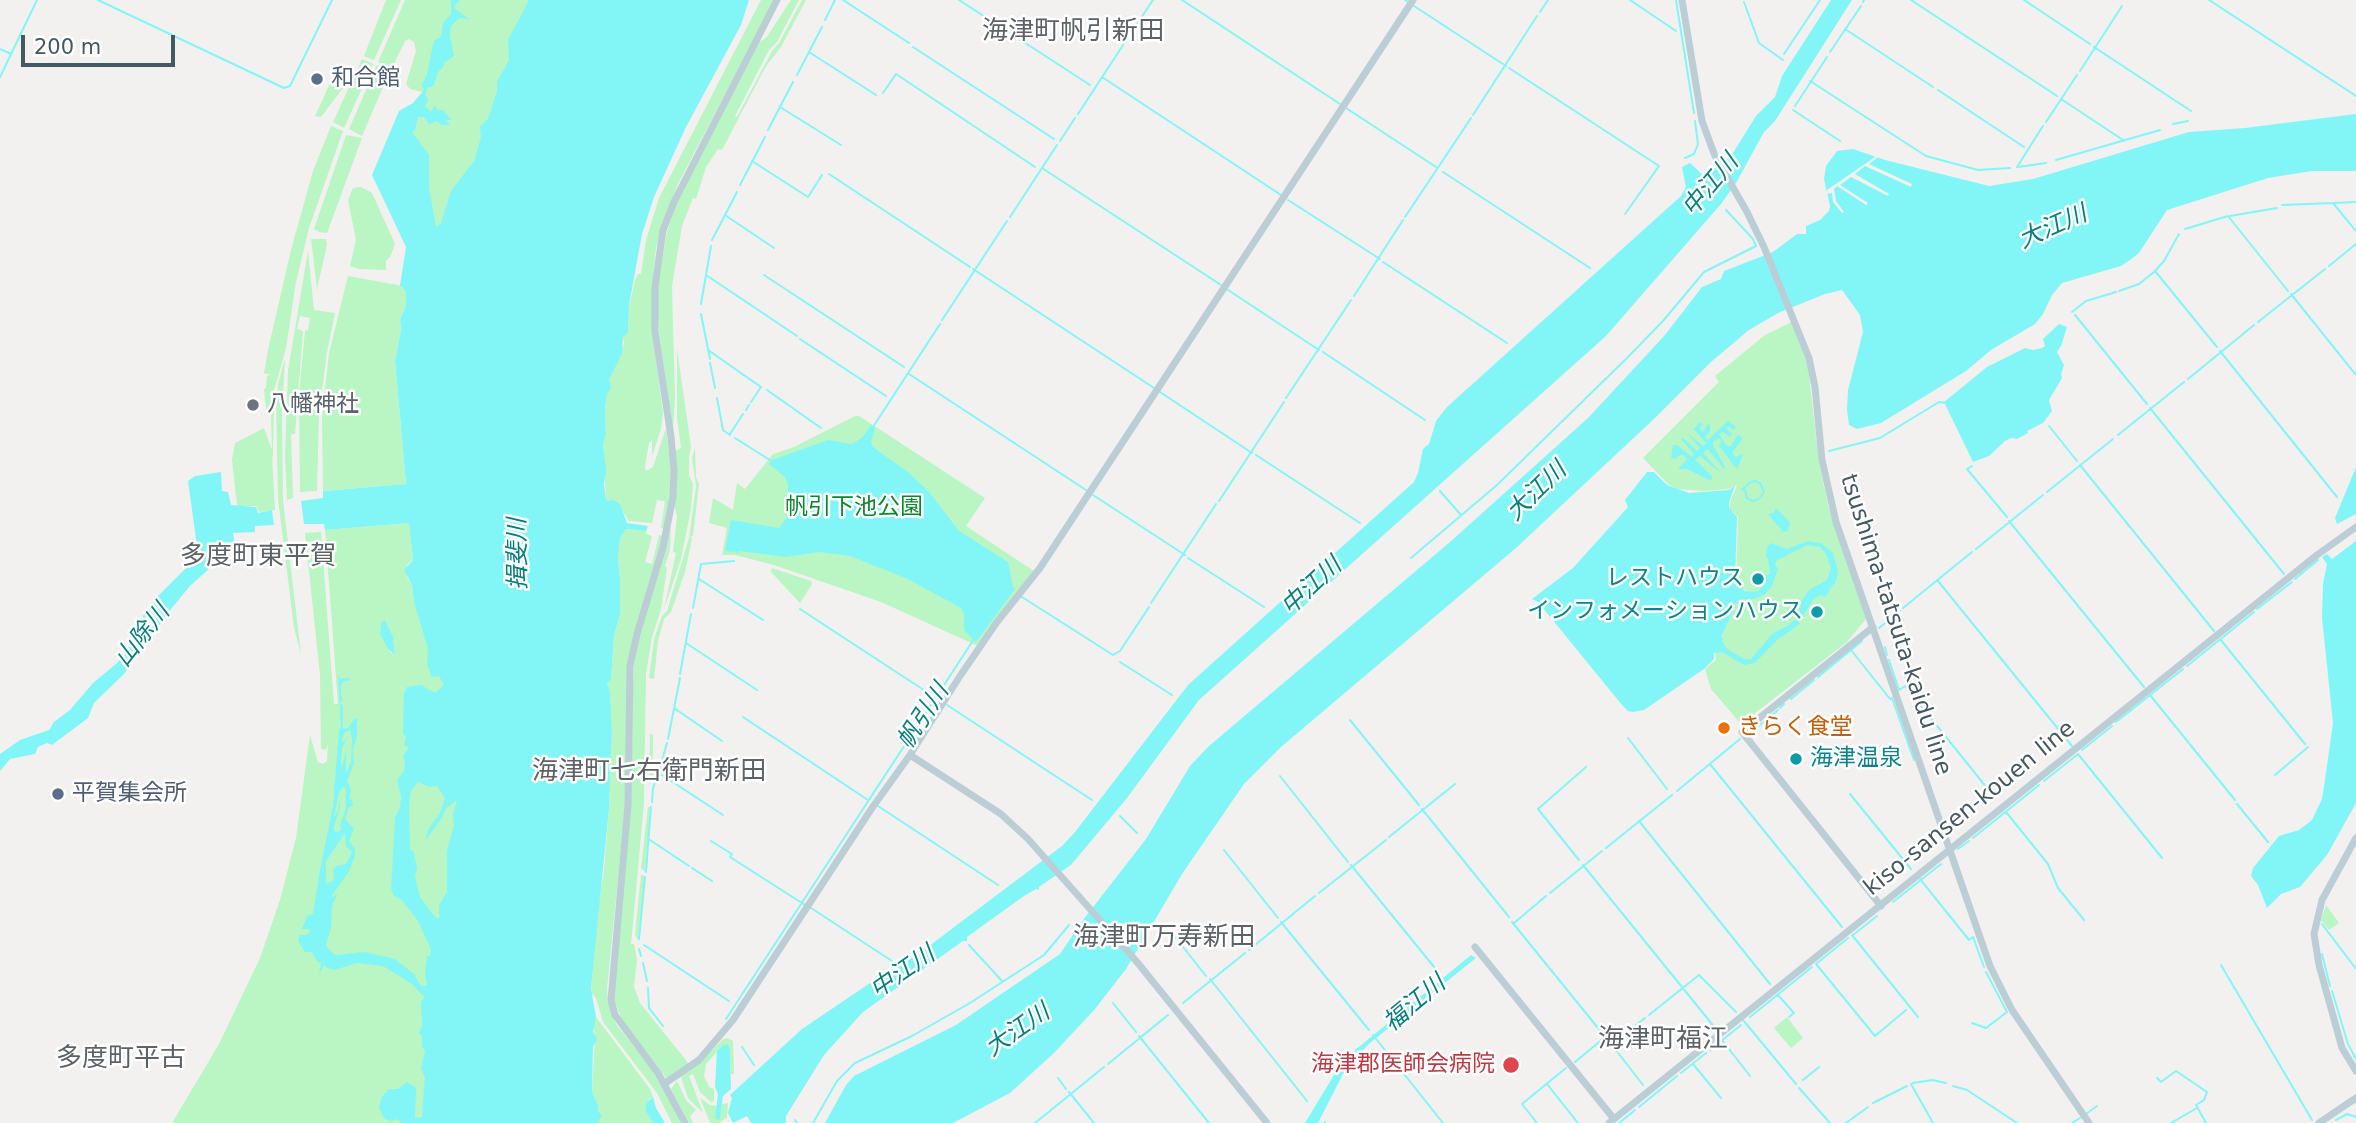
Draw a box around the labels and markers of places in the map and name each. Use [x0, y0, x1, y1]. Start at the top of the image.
place label: 和合館 [331, 65, 400, 93]
marker: 和合館 [309, 71, 325, 87]
place label: 八幡神社 [267, 391, 359, 419]
marker: 八幡神社 [245, 397, 261, 413]
place label: レストハウス [1606, 565, 1744, 593]
marker: レストハウス [1750, 571, 1766, 587]
place label: インフォメーションハウス [1527, 598, 1803, 626]
marker: インフォメーションハウス [1809, 604, 1825, 620]
place label: きらく食堂 [1738, 714, 1853, 742]
marker: きらく食堂 [1716, 720, 1732, 736]
place label: 海津温泉 [1810, 745, 1902, 773]
marker: 海津温泉 [1788, 751, 1804, 767]
place label: 平賀集会所 [72, 780, 187, 808]
marker: 平賀集会所 [50, 786, 66, 802]
place label: 海津郡医師会病院 [1311, 1051, 1495, 1079]
marker: 海津郡医師会病院 [1501, 1055, 1521, 1075]

